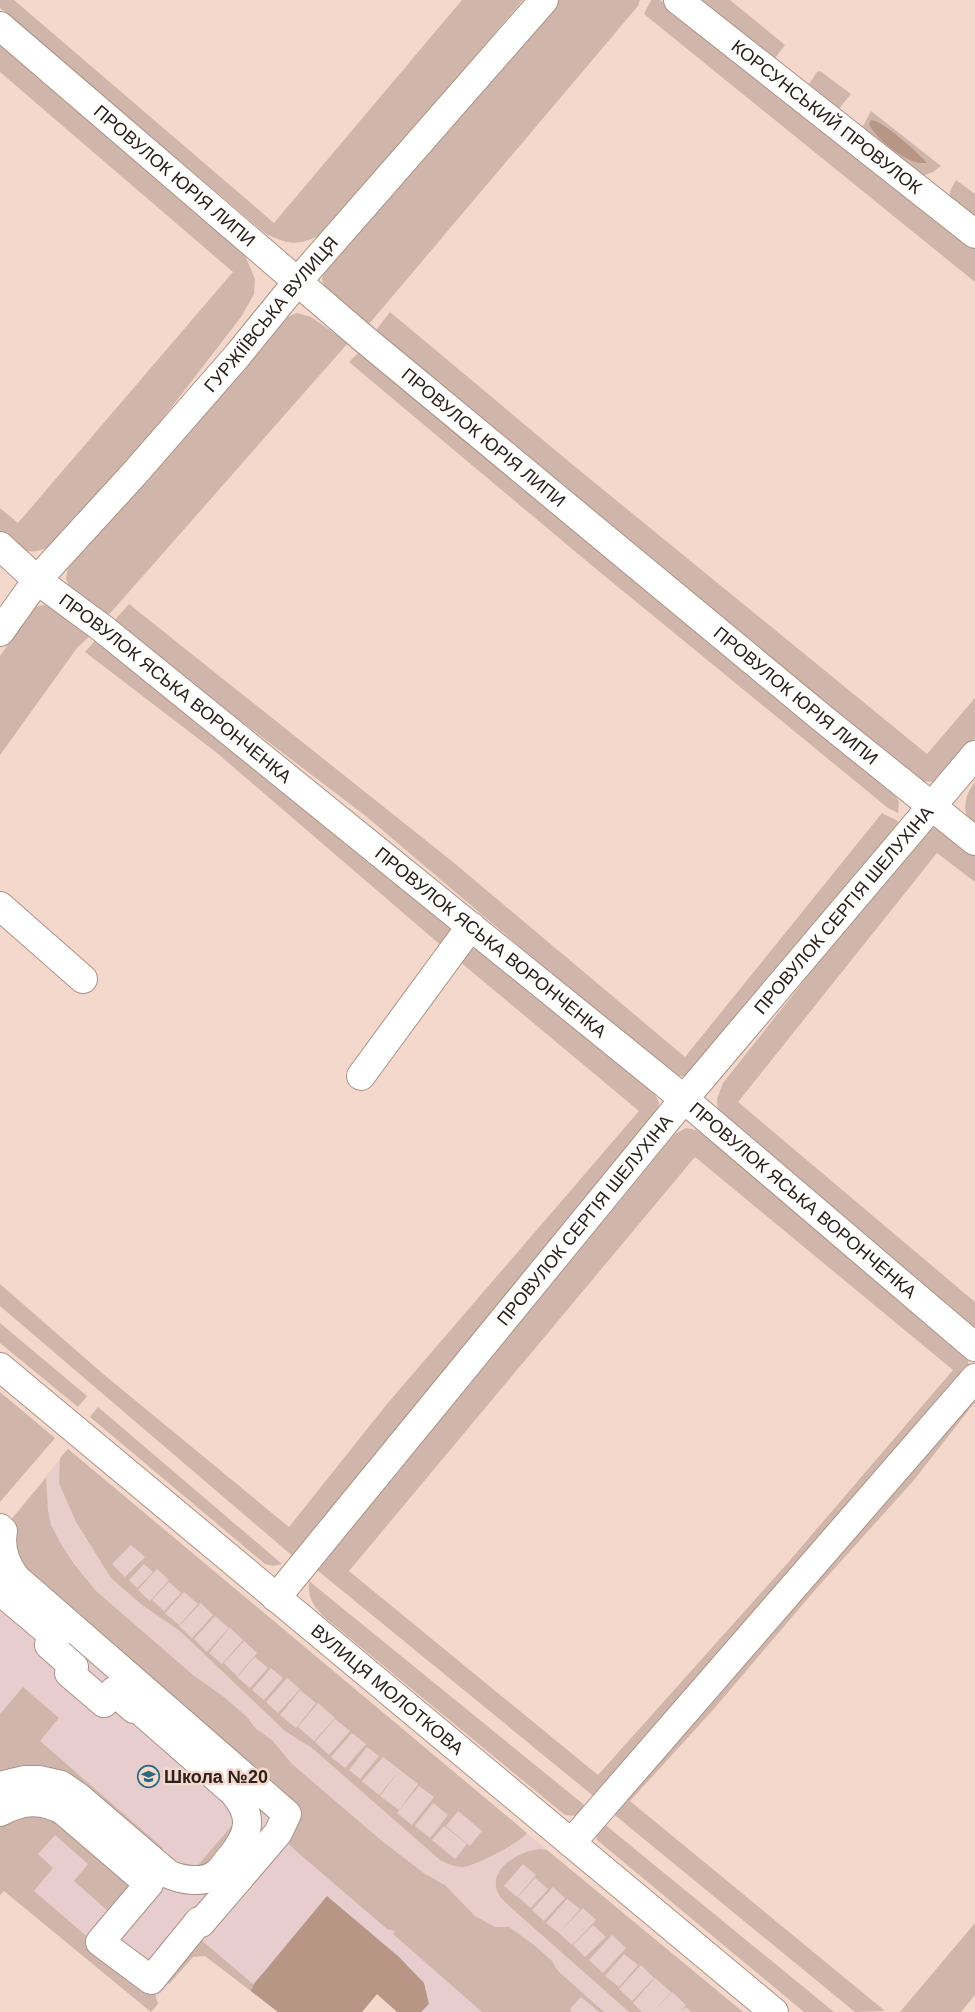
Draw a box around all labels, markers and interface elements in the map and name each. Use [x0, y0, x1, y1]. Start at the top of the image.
street label: КОРСУНСЬКИЙ ПРОВУЛОК [727, 36, 926, 198]
street label: ПРОВУЛОК ЮРІЯ ЛИПИ [90, 101, 259, 251]
street label: ГУРЖІЇВСЬКА ВУЛИЦЯ [200, 233, 342, 396]
street label: ПРОВУЛОК ЮРІЯ ЛИПИ [398, 364, 569, 511]
street label: ПРОВУЛОК ЯСЬКА ВОРОНЧЕНКА [55, 590, 295, 787]
street label: ПРОВУЛОК ЮРІЯ ЛИПИ [710, 623, 882, 769]
street label: ПРОВУЛОК СЕРГІЯ ШЕЛУХІНА [750, 802, 937, 1018]
street label: ПРОВУЛОК ЯСЬКА ВОРОНЧЕНКА [371, 843, 610, 1042]
street label: ПРОВУЛОК ЯСЬКА ВОРОНЧЕНКА [686, 1098, 920, 1302]
street label: ПРОВУЛОК СЕРГІЯ ШЕЛУХІНА [493, 1111, 677, 1329]
street label: ВУЛИЦЯ МОЛОТКОВА [307, 1621, 467, 1759]
school or university icon: Школа №20 [136, 1765, 160, 1789]
place label: Школа №20 [164, 1767, 268, 1787]

